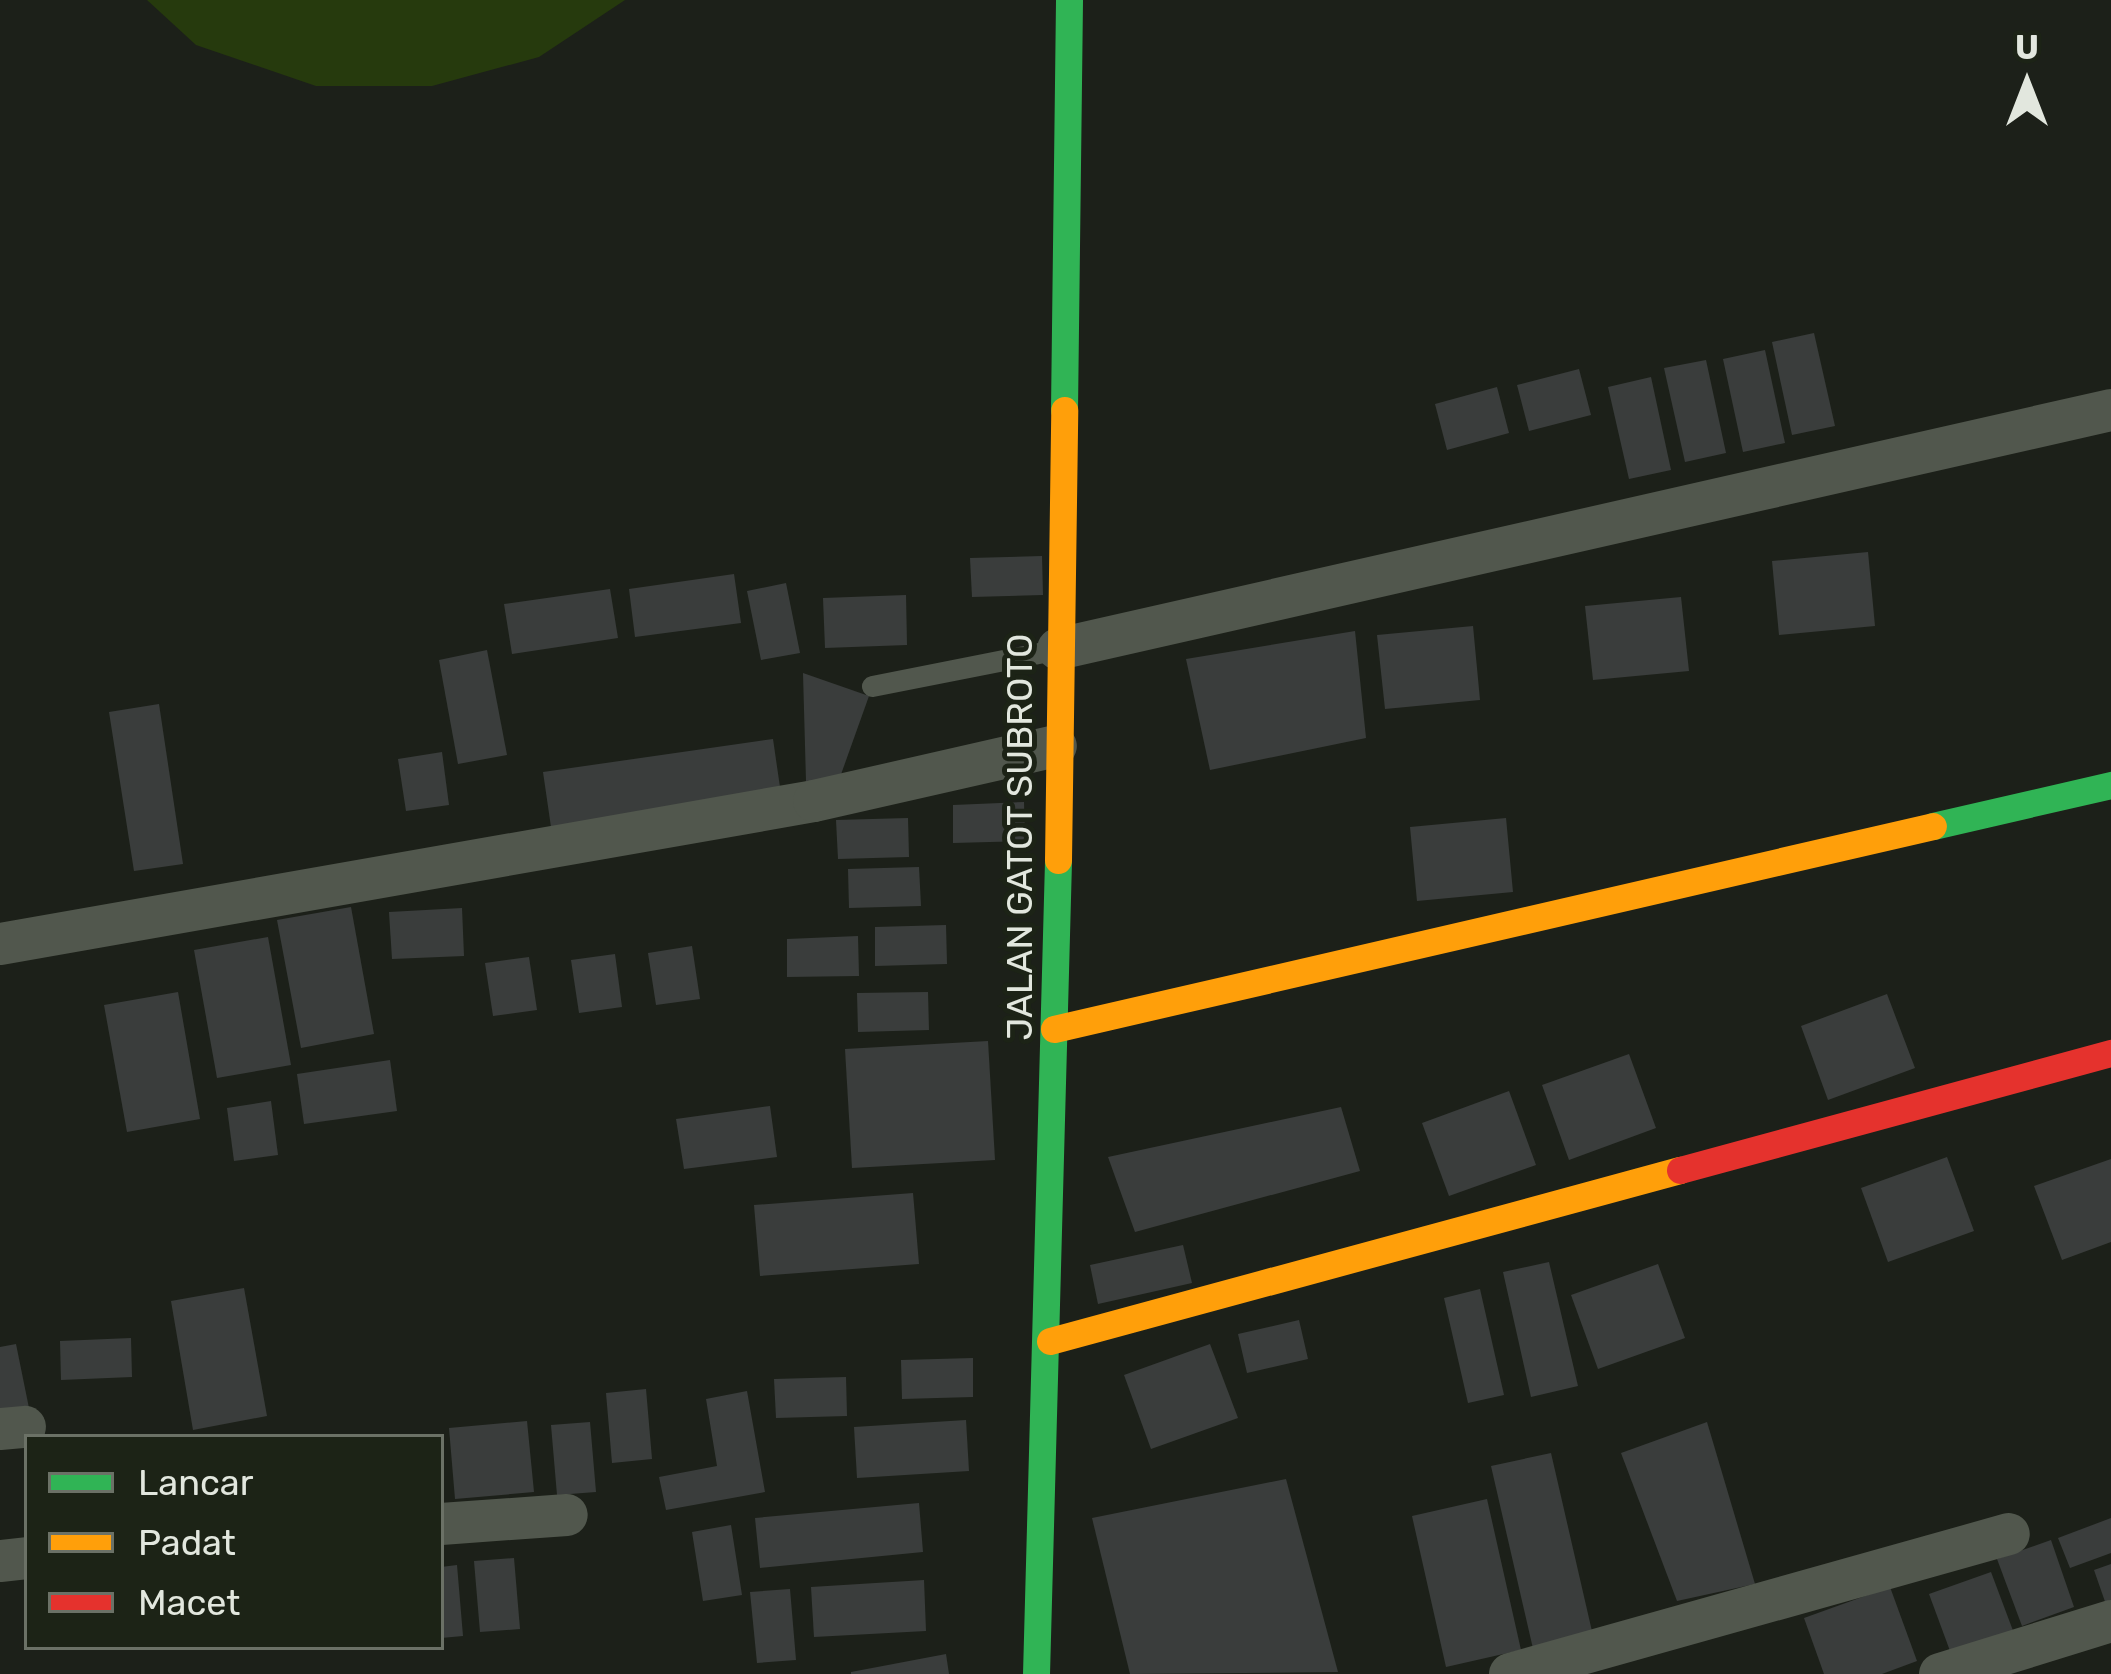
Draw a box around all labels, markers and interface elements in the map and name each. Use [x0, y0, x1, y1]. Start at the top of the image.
north arrow [1967, 24, 2087, 144]
text: U [2015, 28, 2039, 67]
street label: JALAN GATOT SUBROTO [998, 633, 1042, 1041]
legend [24, 1434, 444, 1650]
text: Lancar [138, 1461, 253, 1504]
text: Padat [138, 1521, 236, 1564]
text: Macet [138, 1581, 240, 1624]

